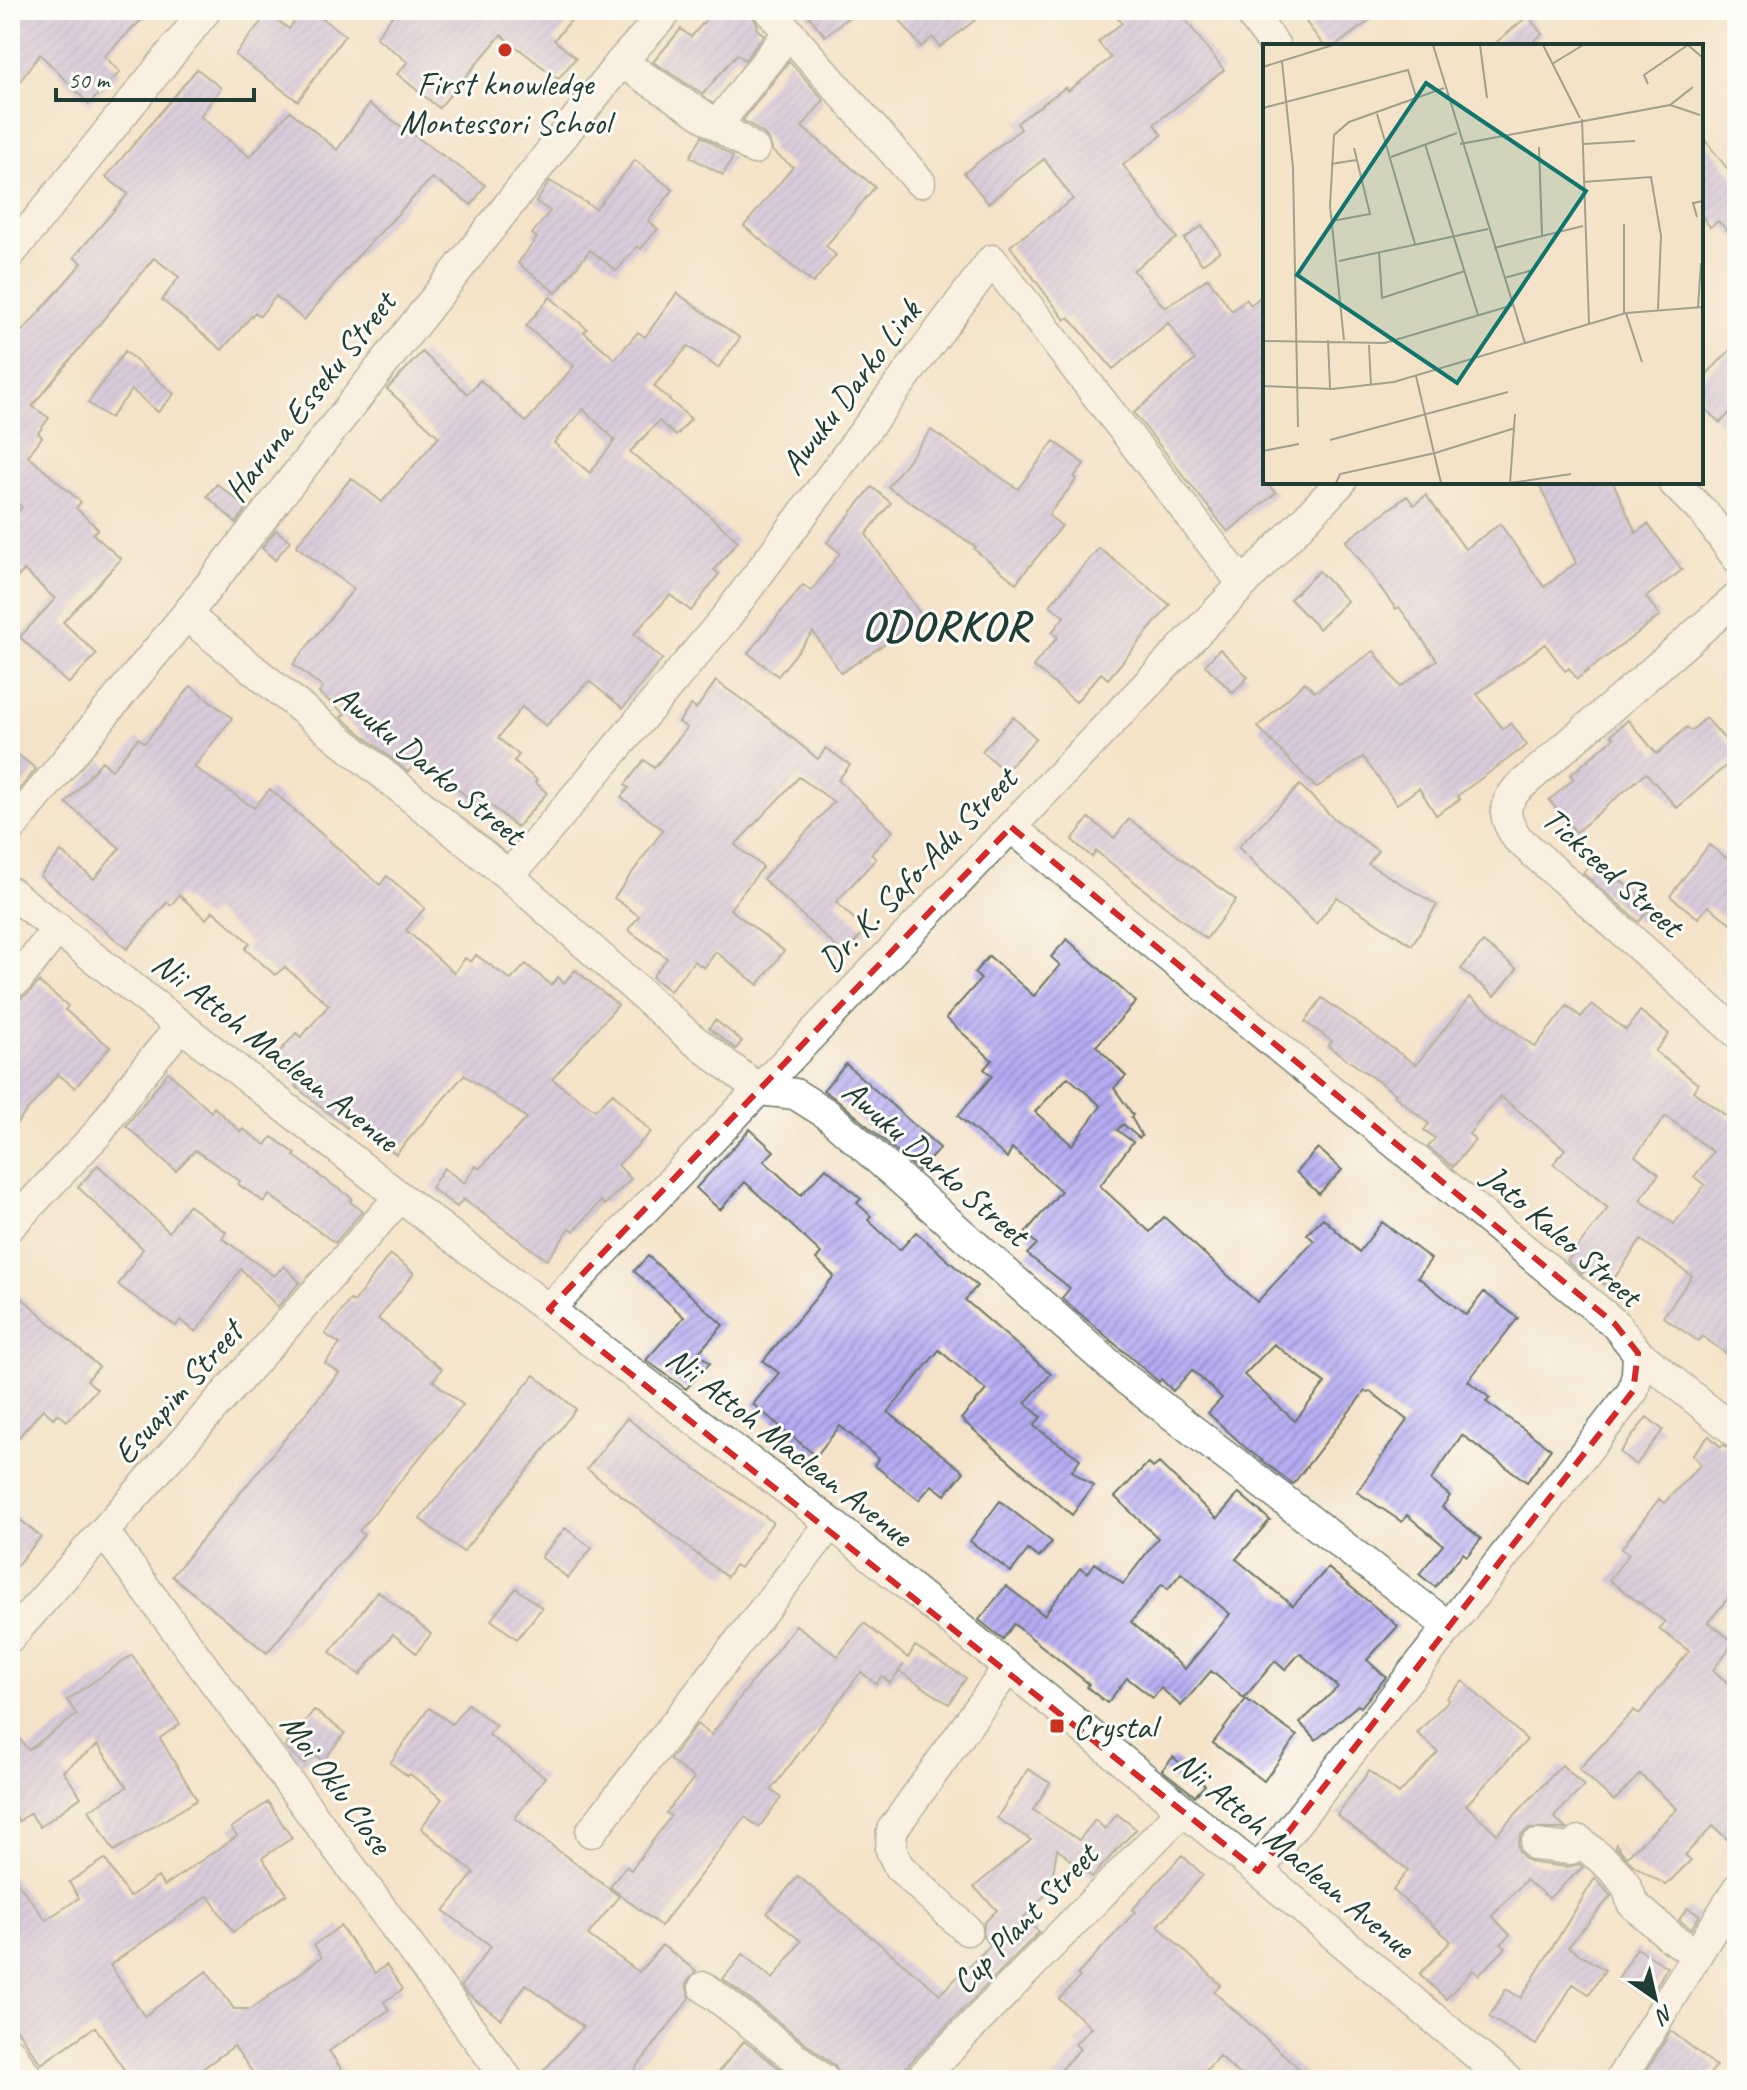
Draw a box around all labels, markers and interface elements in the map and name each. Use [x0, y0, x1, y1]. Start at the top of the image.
marker: First knowledge Montessori School [496, 41, 514, 59]
inset map [1263, 44, 1703, 484]
scale bar [56, 52, 254, 102]
place label: First knowledge Montessori School [400, 62, 617, 144]
text: 50 m [68, 65, 111, 95]
street label: Haruna Esseku Street [214, 280, 407, 510]
street label: Awuku Darko Link [771, 289, 932, 483]
district label: ODORKOR [862, 599, 1034, 652]
street label: Awuku Darko Street [326, 674, 537, 857]
street label: Dr. K. Safo-Adu Street [809, 756, 1028, 980]
street label: Tickseed Street [1533, 797, 1695, 948]
street label: Nii Attoh Maclean Avenue [144, 942, 409, 1162]
street label: Awuku Darko Street [834, 1070, 1040, 1257]
street label: Jato Kaleo Street [1473, 1154, 1654, 1318]
street label: Esuapim Street [103, 1308, 255, 1473]
street label: Nii Attoh Maclean Avenue [658, 1337, 923, 1557]
street label: Moi Oklu Close [271, 1704, 403, 1864]
place label: Crystal [1073, 1705, 1163, 1748]
marker: Crystal [1048, 1717, 1066, 1735]
street label: Nii Attoh Maclean Avenue [1166, 1741, 1425, 1969]
street label: Cup Plant Street [942, 1832, 1109, 2002]
north arrow [1615, 1958, 1695, 2038]
text: N [1649, 1998, 1679, 2031]

